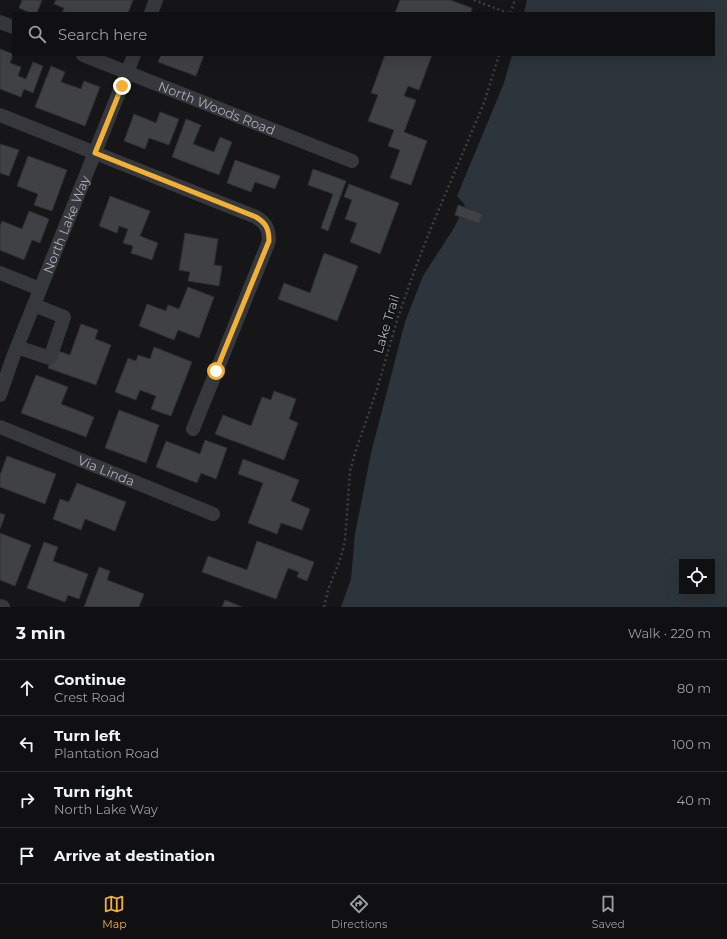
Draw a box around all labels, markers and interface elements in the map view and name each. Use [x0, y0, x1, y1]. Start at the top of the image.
search box [12, 12, 715, 56]
icon: search [26, 23, 48, 45]
text: Search here [58, 25, 147, 44]
route end [113, 77, 131, 95]
street label: North Woods Road [156, 78, 278, 138]
street label: North Lake Way [39, 172, 93, 276]
street label: Lake Trail [369, 293, 403, 355]
route start [207, 362, 225, 380]
street label: Via Linda [76, 452, 137, 489]
map controls [679, 559, 715, 595]
button: locate [679, 559, 715, 595]
text: 3 min [16, 623, 66, 643]
text: Walk · 220 m [628, 625, 711, 641]
text: Continue [54, 670, 126, 689]
icon: ahead [16, 677, 38, 699]
text: 80 m [677, 680, 711, 696]
text: Crest Road [54, 689, 125, 705]
text: Turn left [54, 726, 121, 745]
icon: left [16, 733, 38, 755]
text: 100 m [672, 736, 711, 752]
text: Plantation Road [54, 745, 159, 761]
text: Turn right [54, 782, 133, 801]
icon: right [16, 789, 38, 811]
text: 40 m [677, 792, 711, 808]
text: North Lake Way [54, 801, 158, 817]
icon: arrive [16, 845, 38, 867]
text: Arrive at destination [54, 846, 215, 865]
tab: Map [102, 893, 127, 931]
tab: Directions [331, 893, 387, 931]
tab: Saved [592, 893, 625, 931]

